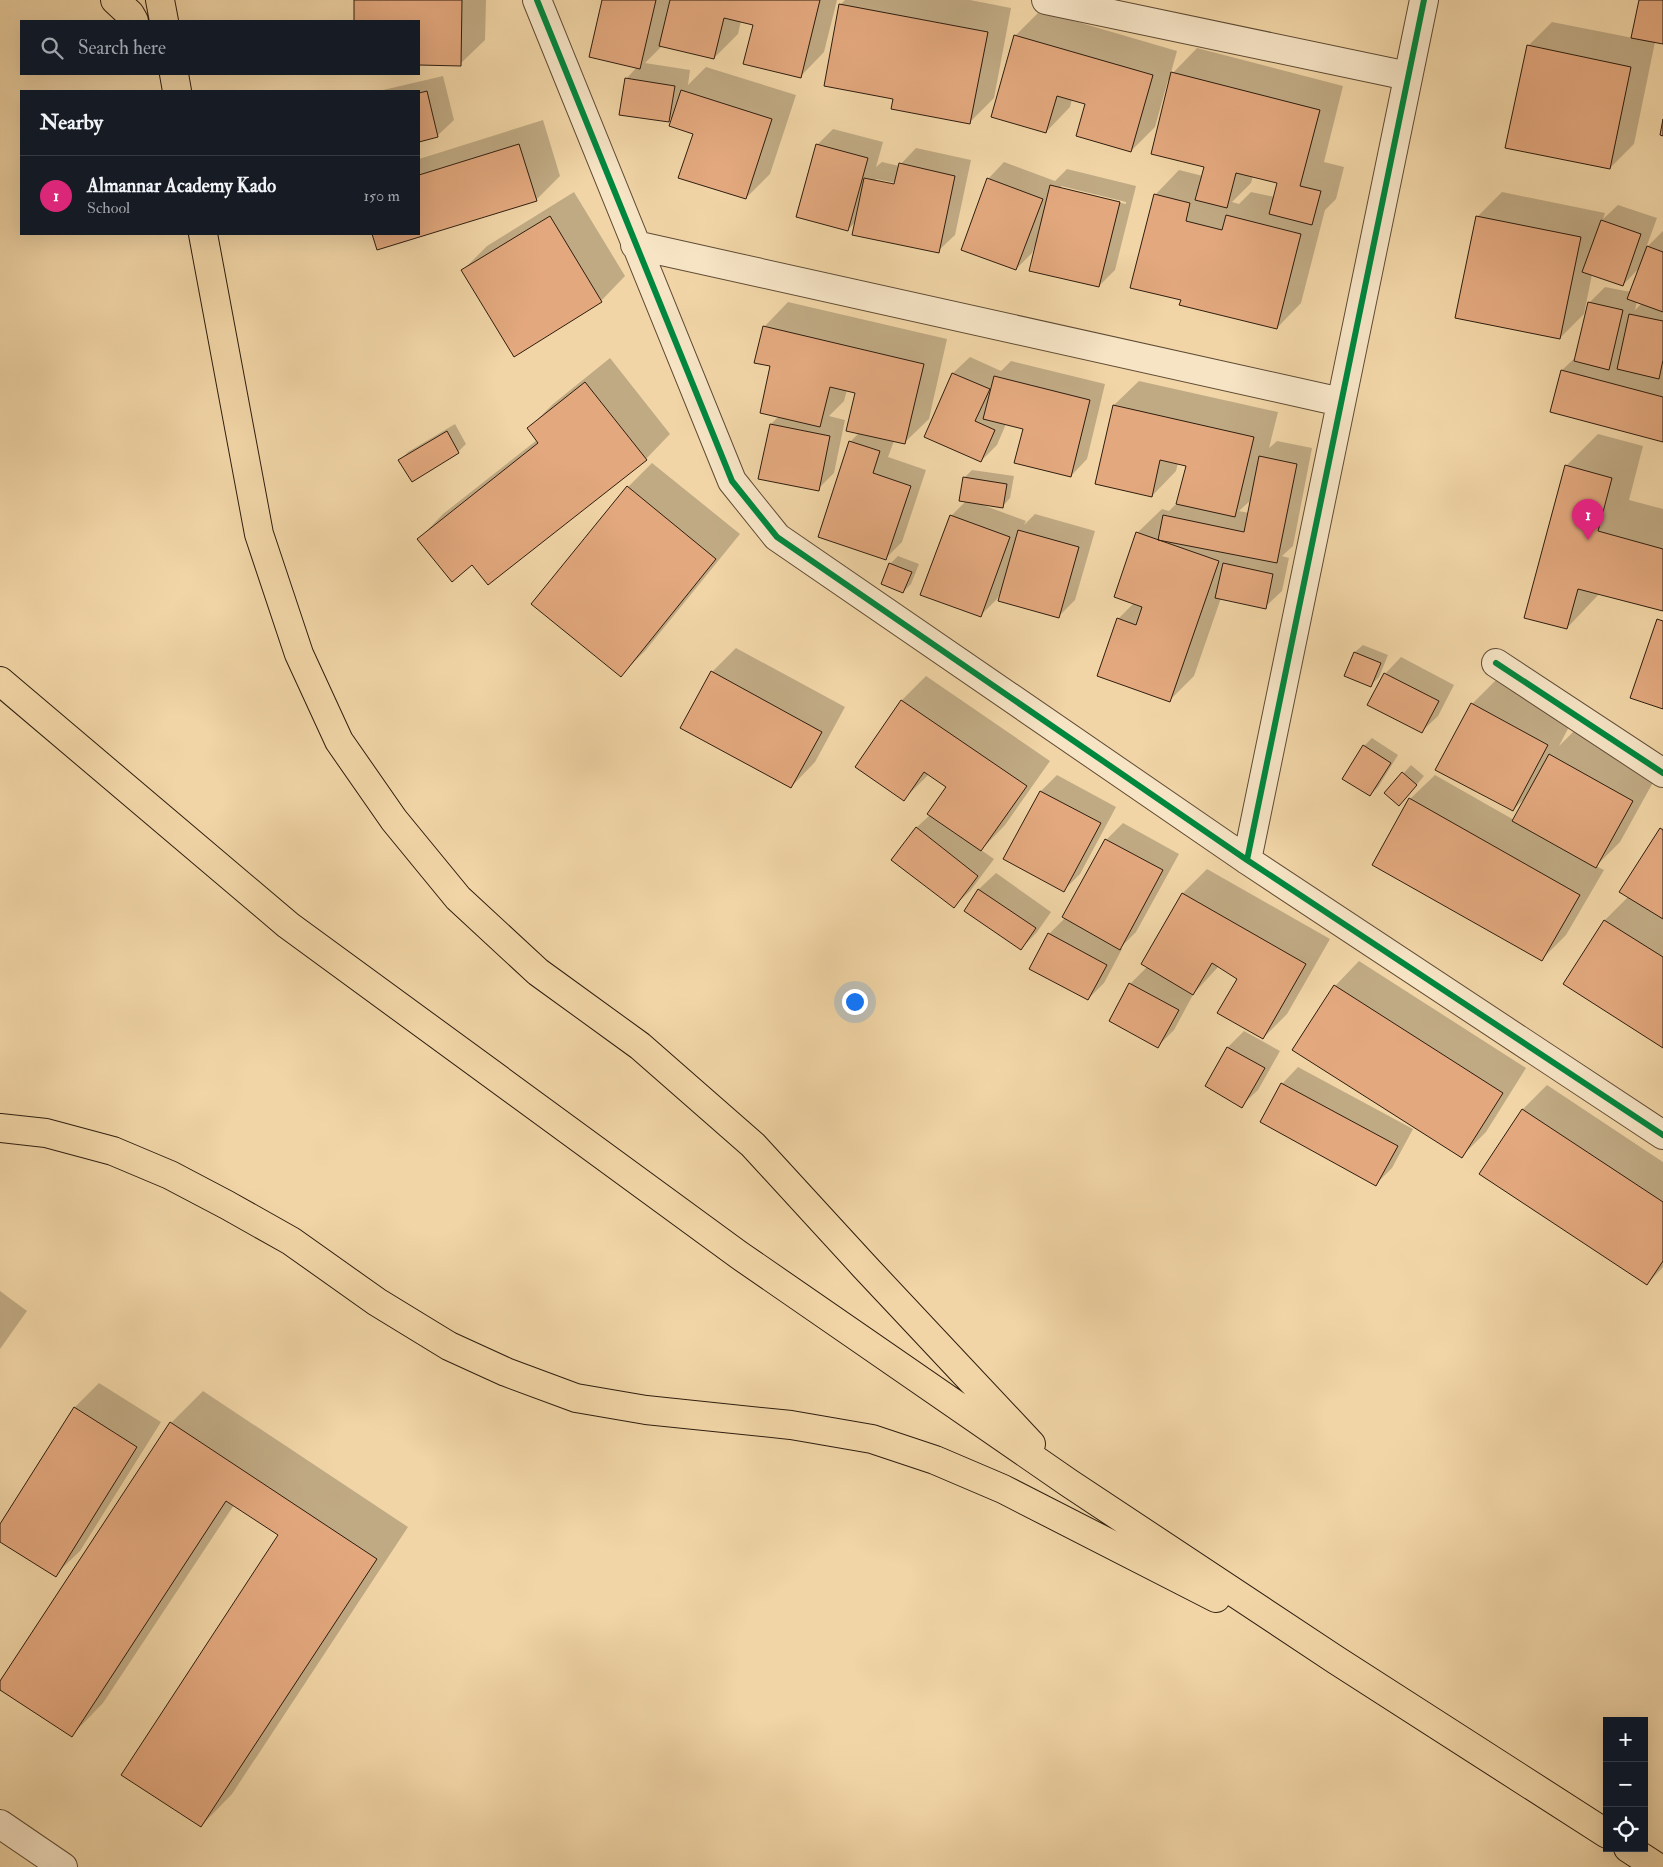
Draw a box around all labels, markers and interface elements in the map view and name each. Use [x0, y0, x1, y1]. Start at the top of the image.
search box [20, 20, 420, 75]
icon: search [38, 34, 66, 62]
text: Search here [78, 36, 166, 60]
text: Nearby [40, 109, 103, 136]
text: Almannar Academy Kado [87, 174, 276, 198]
text: 1 [53, 186, 59, 206]
text: 150 m [363, 186, 400, 206]
text: School [87, 198, 130, 218]
pin: 1 [1572, 499, 1604, 540]
your location [842, 989, 868, 1015]
map controls [1603, 1717, 1648, 1852]
button: + [1603, 1717, 1648, 1762]
button: − [1603, 1762, 1648, 1807]
button: locate [1603, 1807, 1648, 1852]

